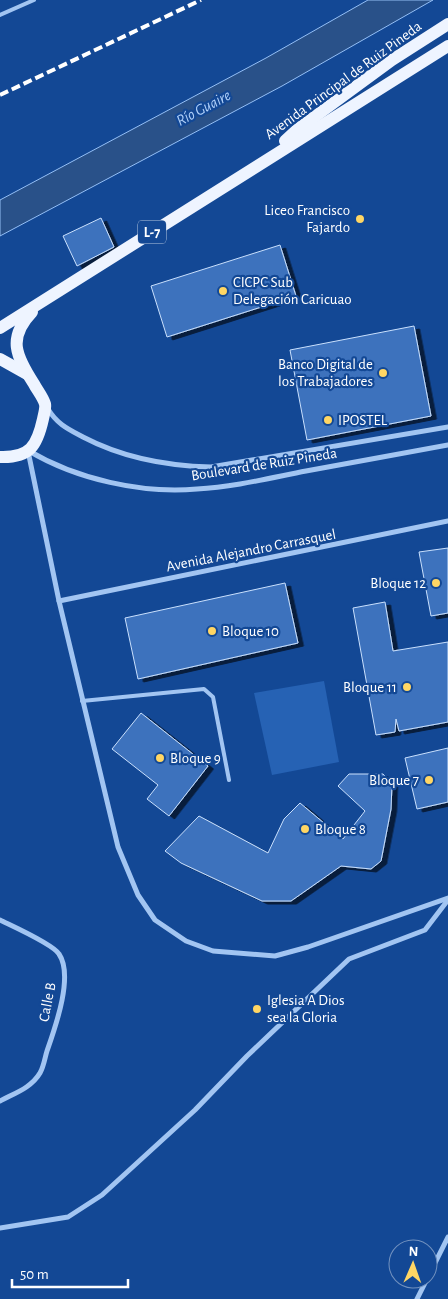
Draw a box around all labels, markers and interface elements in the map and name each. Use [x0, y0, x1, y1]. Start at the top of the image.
street label: Avenida Principal de Ruiz Pineda [262, 19, 425, 142]
water label: Río Guaire [174, 87, 233, 129]
place label: Liceo Francisco Fajardo [264, 203, 350, 235]
marker: Liceo Francisco Fajardo [354, 213, 366, 225]
road number: L-7 [138, 220, 166, 243]
place label: CICPC Sub Delegación Caricuao [233, 275, 352, 307]
marker: CICPC Sub Delegación Caricuao [217, 285, 229, 297]
place label: Banco Digital de los Trabajadores [278, 357, 373, 389]
marker: Banco Digital de los Trabajadores [377, 367, 389, 379]
place label: IPOSTEL [338, 413, 388, 428]
marker: IPOSTEL [322, 414, 334, 426]
street label: Boulevard de Ruiz Pineda [190, 446, 338, 483]
street label: Avenida Alejandro Carrasquel [165, 527, 337, 574]
place label: Bloque 12 [370, 576, 426, 591]
marker: Bloque 12 [430, 577, 442, 589]
place label: Bloque 10 [222, 624, 279, 639]
marker: Bloque 10 [206, 625, 218, 637]
place label: Bloque 11 [343, 680, 397, 695]
marker: Bloque 11 [401, 681, 413, 693]
place label: Bloque 9 [170, 751, 221, 766]
marker: Bloque 9 [154, 752, 166, 764]
place label: Bloque 7 [369, 773, 419, 788]
marker: Bloque 7 [423, 774, 435, 786]
place label: Bloque 8 [315, 822, 366, 837]
marker: Bloque 8 [299, 823, 311, 835]
street label: Calle B [36, 981, 59, 1023]
place label: Iglesia A Dios sea la Gloria [267, 993, 345, 1025]
marker: Iglesia A Dios sea la Gloria [251, 1003, 263, 1015]
north arrow [388, 1239, 438, 1289]
text: N [408, 1245, 419, 1259]
scale bar [12, 1256, 129, 1288]
text: 50 m [20, 1267, 49, 1282]

